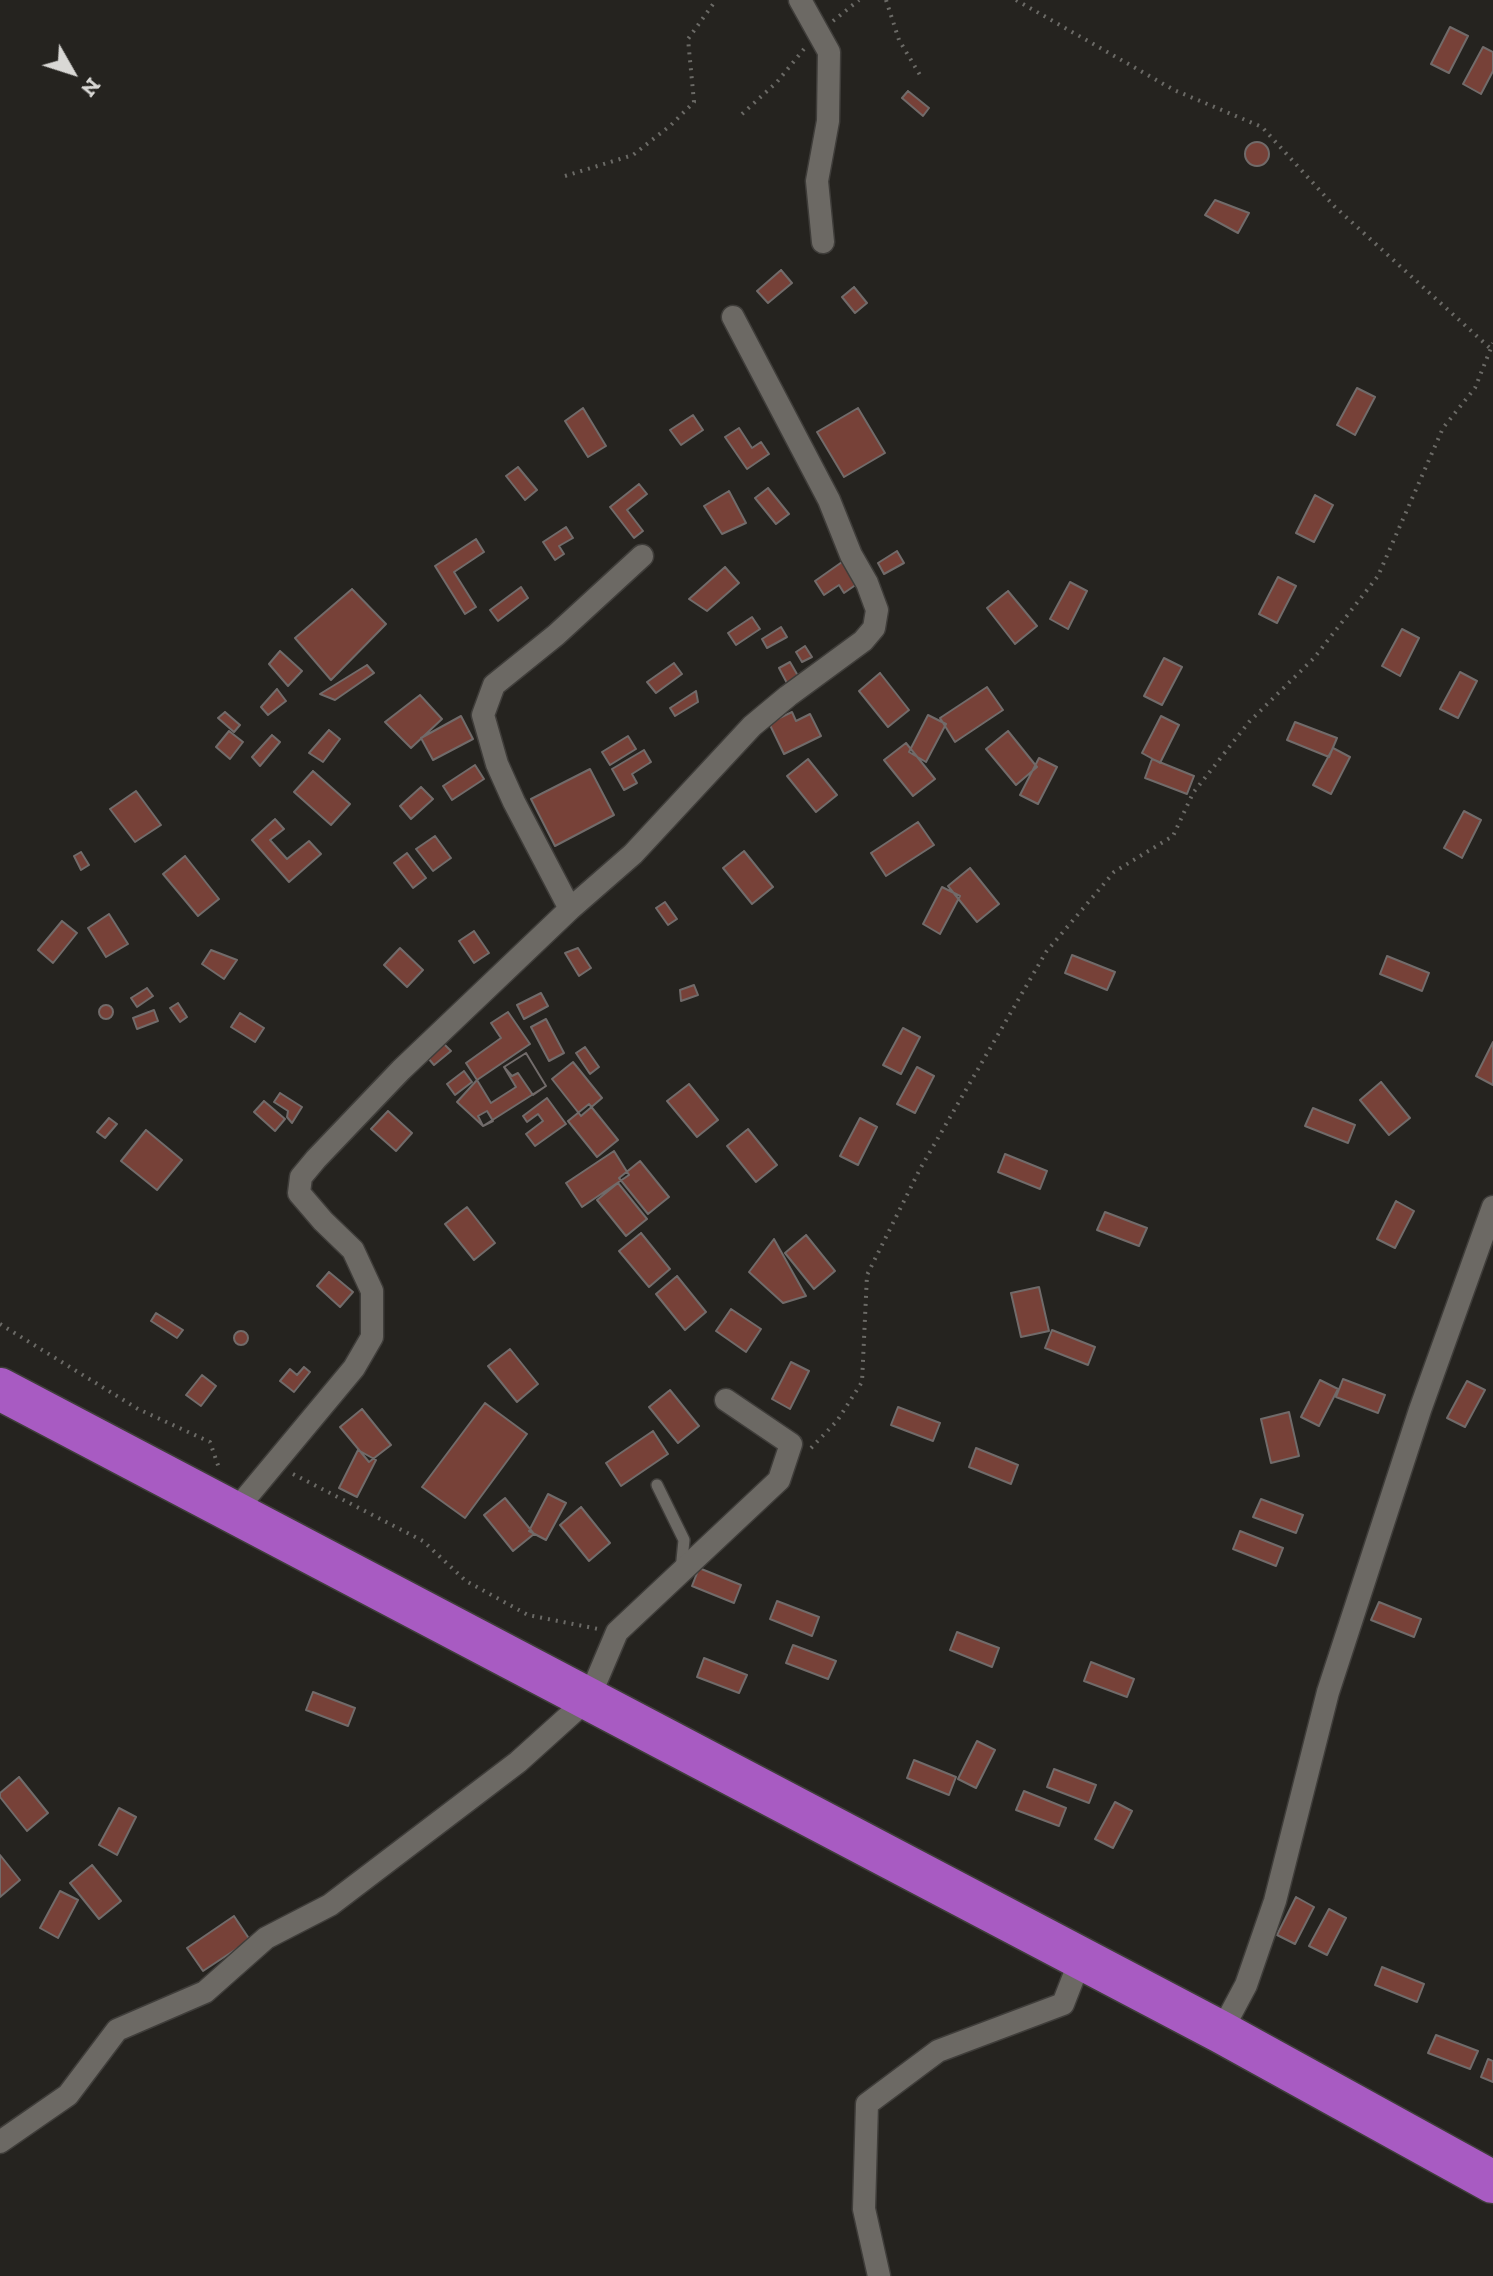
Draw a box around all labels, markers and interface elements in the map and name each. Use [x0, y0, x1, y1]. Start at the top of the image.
north arrow [32, 32, 112, 112]
text: N [75, 72, 107, 102]

